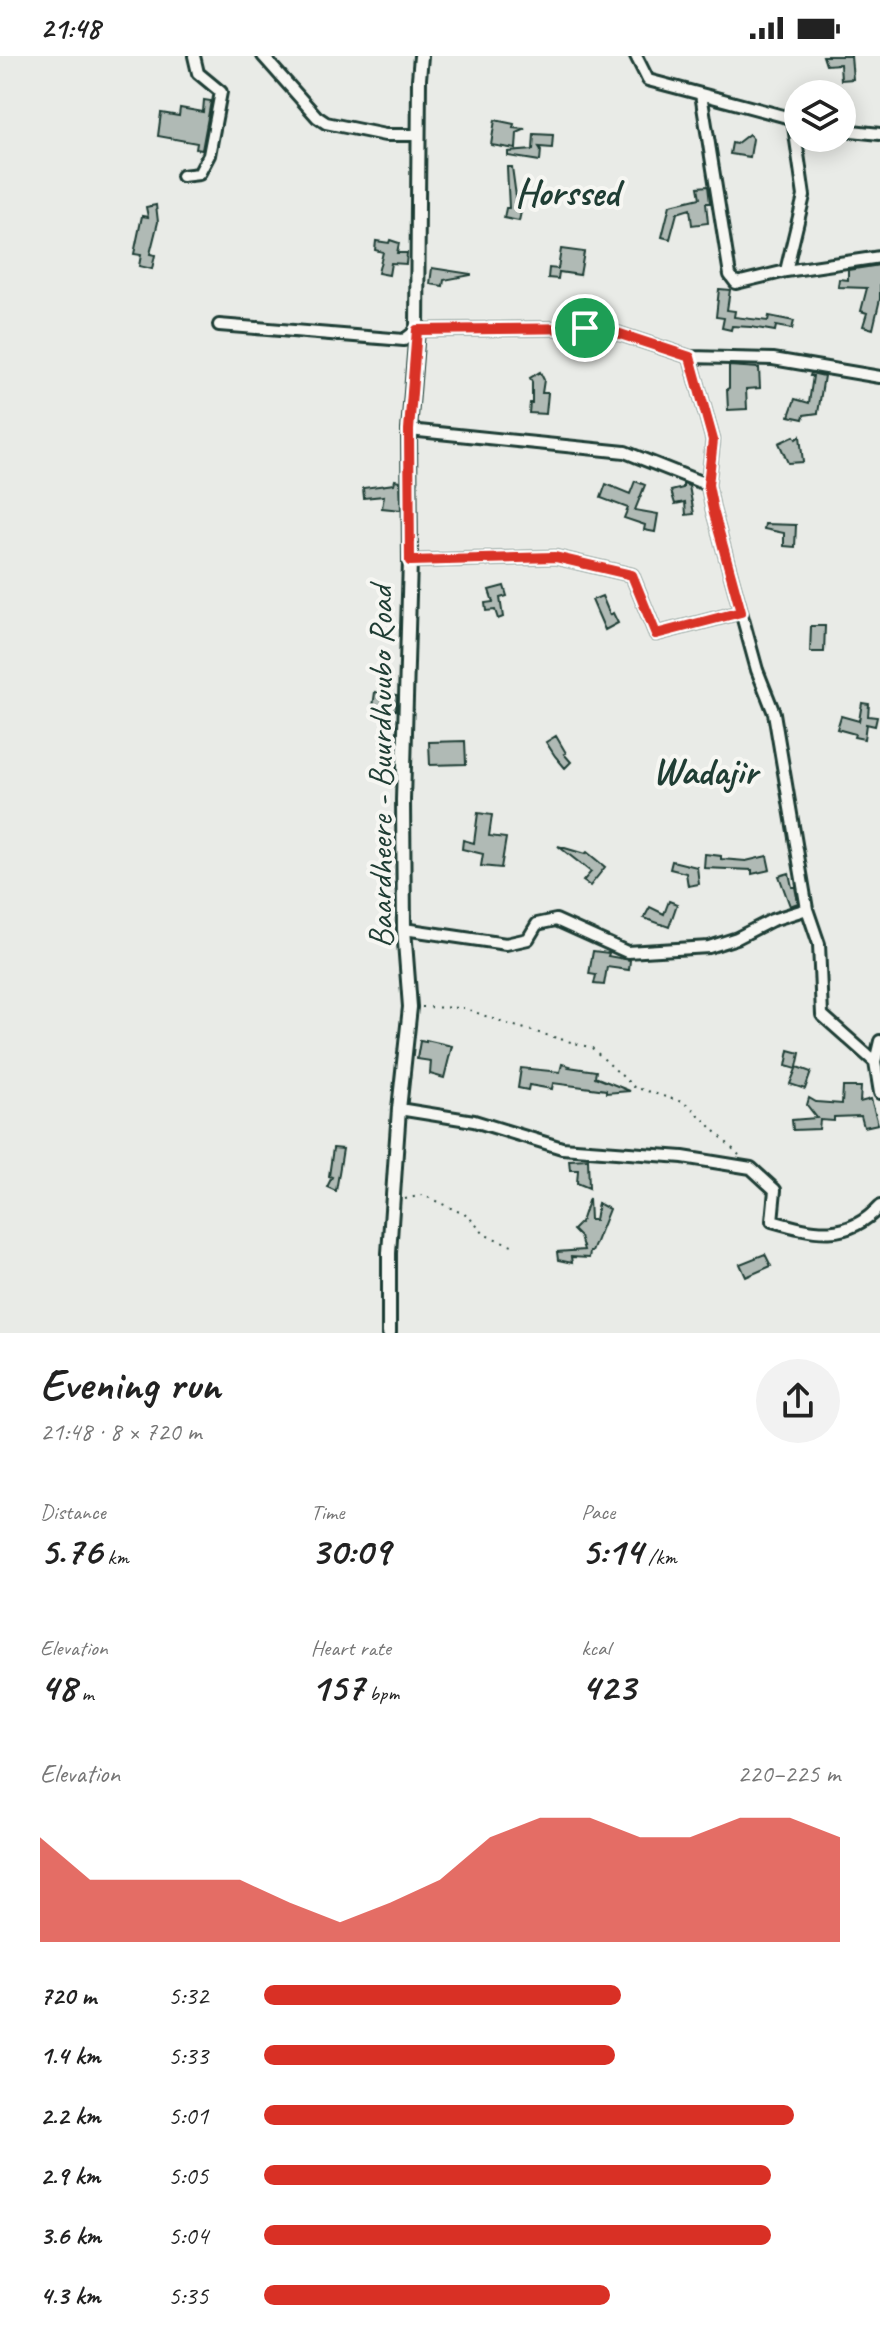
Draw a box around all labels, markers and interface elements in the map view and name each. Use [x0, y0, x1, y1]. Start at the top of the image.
text: 21:48 [40, 9, 100, 47]
map controls [784, 80, 856, 152]
button: layers [784, 80, 856, 152]
district label: Horssed [515, 169, 626, 216]
pin [551, 294, 619, 362]
icon: arrive [563, 306, 607, 350]
street label: Baardheere - Buurdhuubo Road [359, 580, 402, 948]
district label: Wadajir [653, 748, 762, 795]
text: Evening run [40, 1357, 220, 1412]
button: share [756, 1359, 840, 1443]
text: 21:48 · 8 × 720 m [40, 1415, 201, 1448]
text: Distance [40, 1498, 106, 1526]
text: Time [311, 1498, 344, 1526]
text: Pace [581, 1498, 615, 1526]
text: 5.76 [40, 1526, 102, 1576]
text: 30:09 [311, 1526, 390, 1576]
text: 5:14 [581, 1526, 643, 1576]
text: km [102, 1543, 129, 1571]
text: /km [643, 1543, 677, 1571]
text: Elevation [40, 1634, 108, 1662]
text: Heart rate [311, 1634, 391, 1662]
text: kcal [581, 1634, 610, 1662]
text: 48 [40, 1662, 76, 1712]
text: 157 [311, 1662, 364, 1712]
text: 423 [581, 1662, 635, 1712]
text: m [76, 1679, 94, 1707]
text: bpm [364, 1679, 399, 1707]
text: Elevation [40, 1757, 120, 1790]
text: 220–225 m [737, 1757, 840, 1790]
text: 720 m [40, 1979, 96, 2012]
text: 5:32 [168, 1979, 208, 2012]
text: 1.4 km [40, 2039, 100, 2072]
text: 5:33 [168, 2039, 208, 2072]
text: 2.2 km [40, 2099, 100, 2132]
text: 5:01 [168, 2099, 208, 2132]
text: 2.9 km [40, 2159, 100, 2192]
text: 5:05 [168, 2159, 208, 2192]
text: 3.6 km [40, 2219, 101, 2252]
text: 5:04 [168, 2219, 208, 2252]
text: 4.3 km [40, 2279, 100, 2312]
text: 5:35 [168, 2279, 208, 2312]

